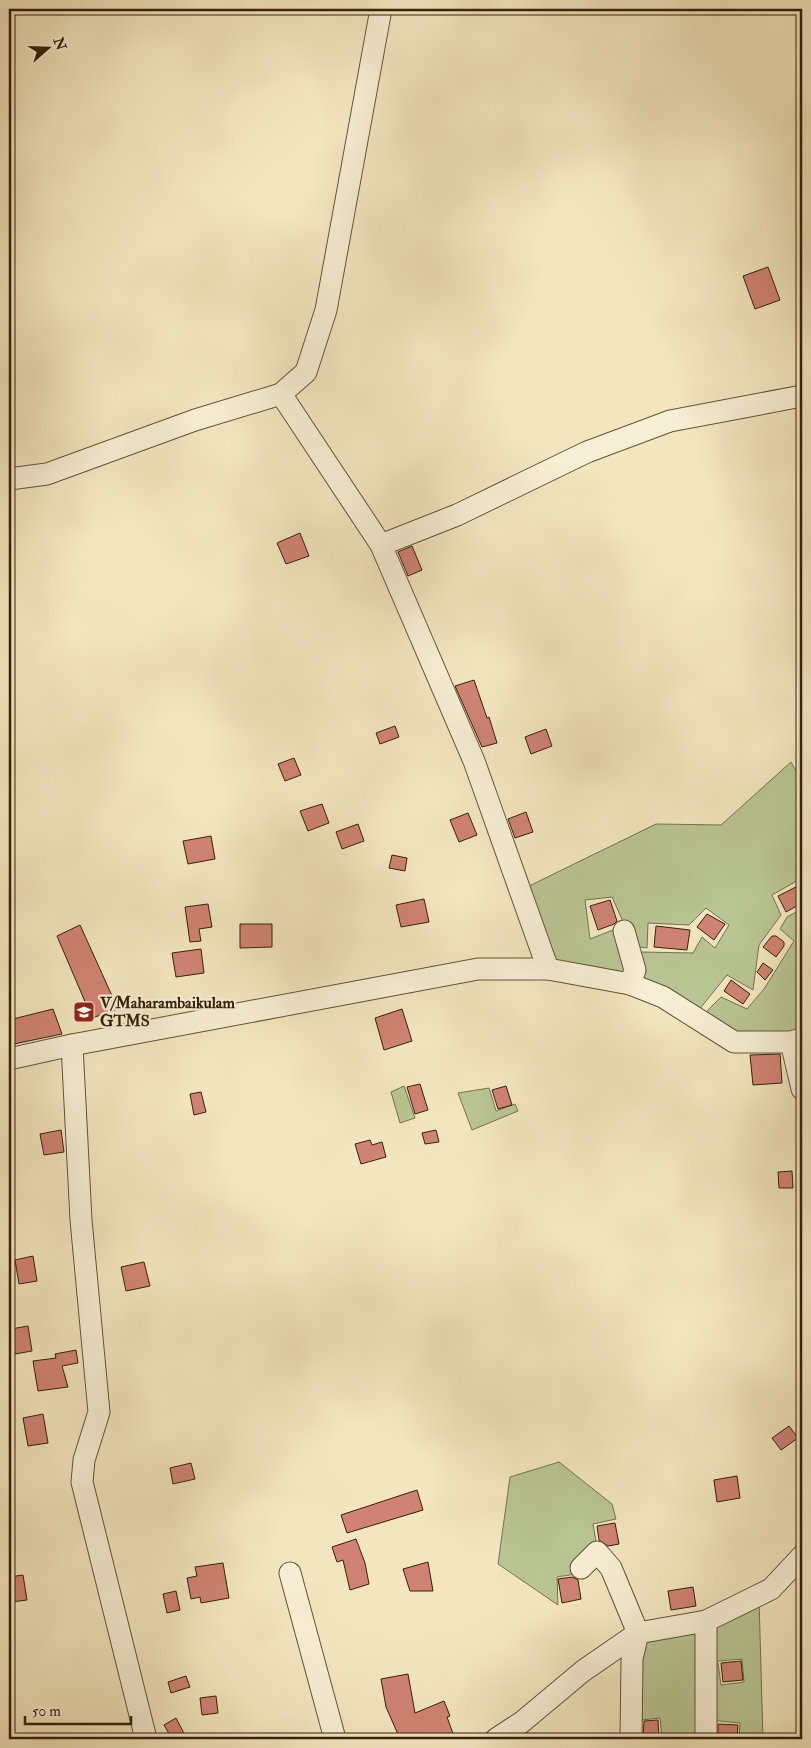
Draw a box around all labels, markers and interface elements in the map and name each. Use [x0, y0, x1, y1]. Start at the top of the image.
north arrow [22, 22, 72, 72]
text: N [49, 34, 70, 53]
place label: V/Maharambaikulam GTMS [99, 993, 235, 1031]
school or university icon: V/Maharambaikulam GTMS [72, 1000, 96, 1024]
scale bar [25, 1693, 131, 1725]
text: 50 m [32, 1702, 61, 1721]

